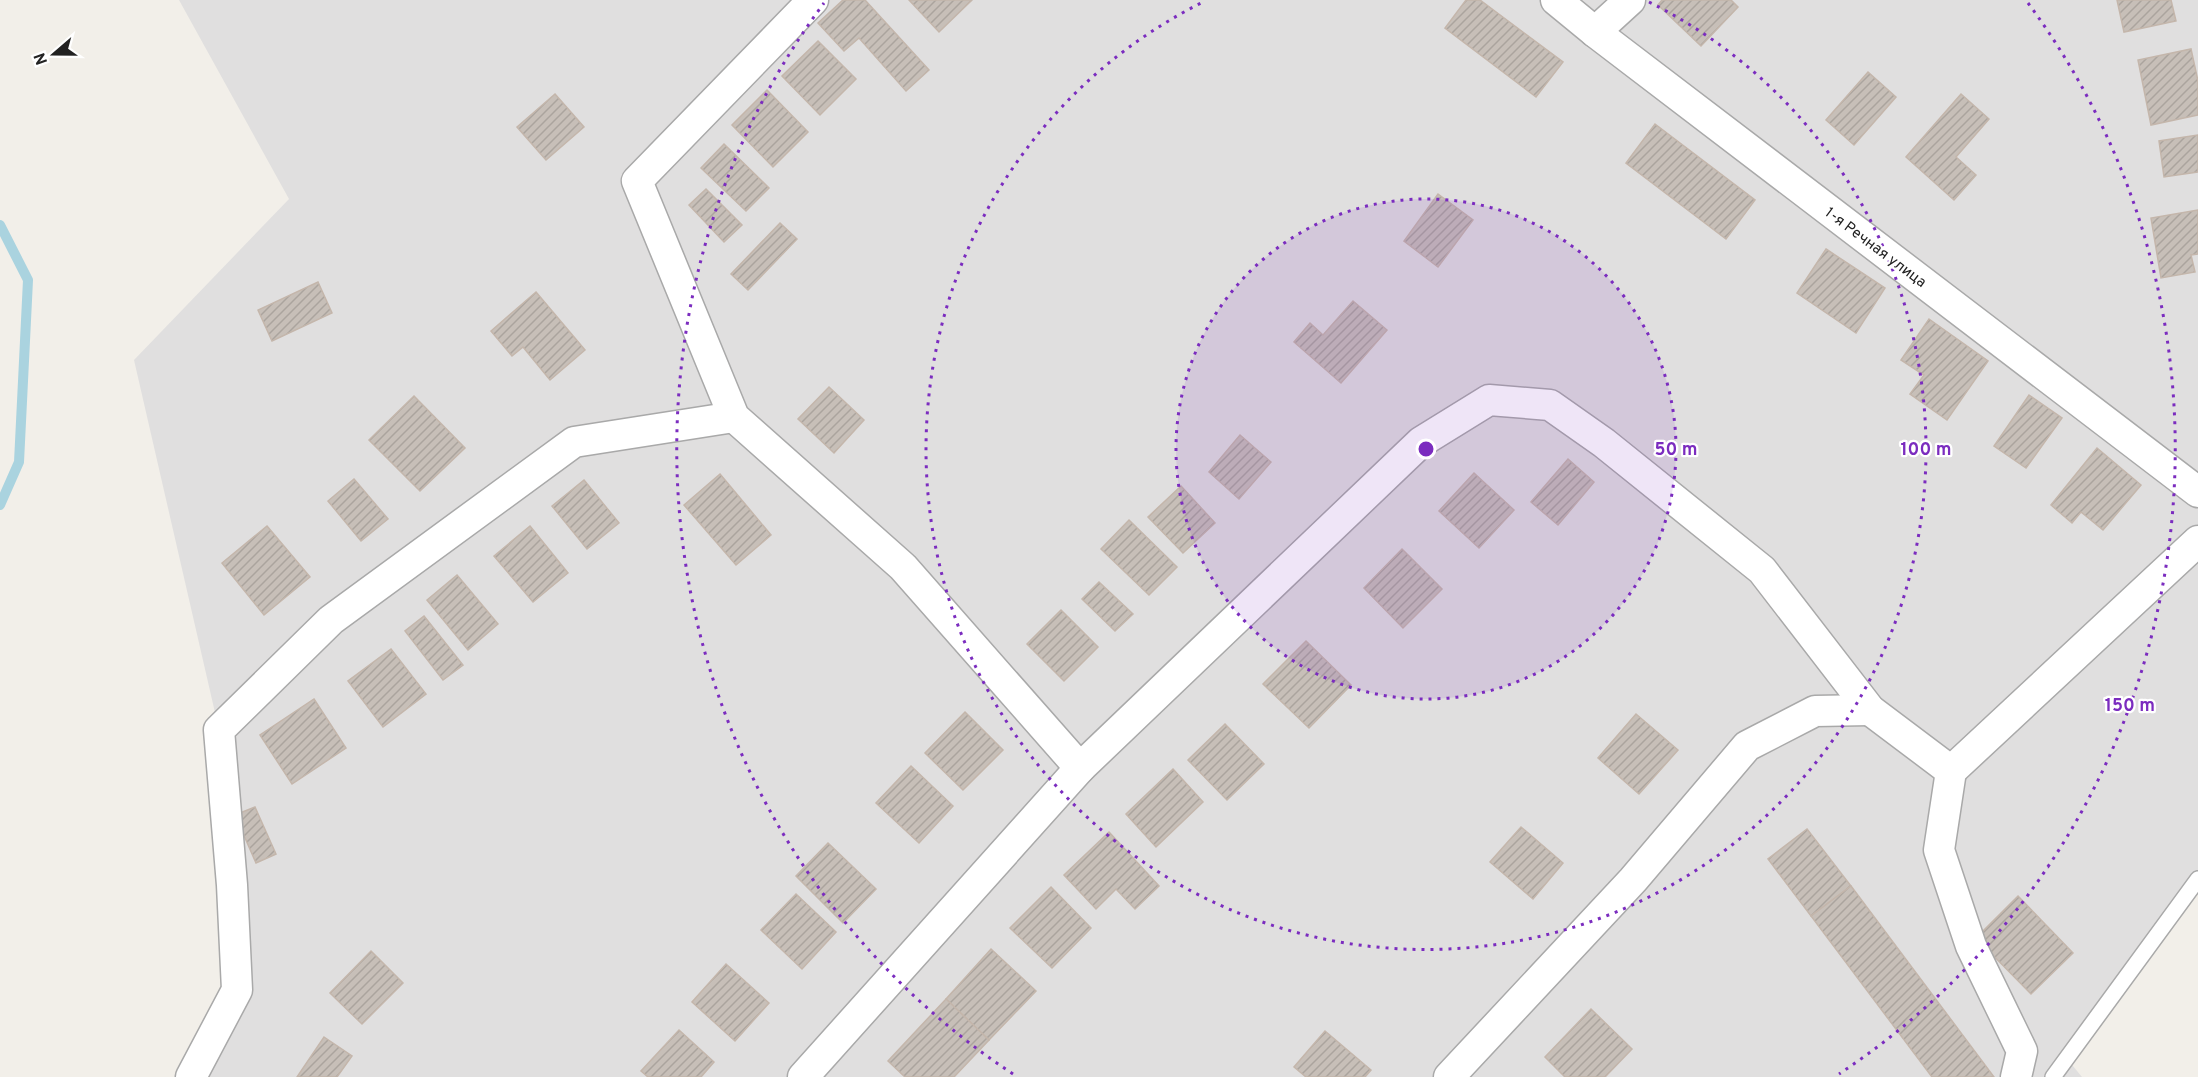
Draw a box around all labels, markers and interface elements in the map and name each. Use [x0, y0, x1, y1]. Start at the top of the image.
north arrow [24, 24, 84, 84]
text: N [30, 50, 53, 67]
street label: 1-я Речная улица [1821, 204, 1930, 293]
centre of rings [1416, 439, 1436, 459]
text: 50 m [1654, 439, 1698, 462]
text: 100 m [1900, 439, 1952, 462]
text: 150 m [2105, 695, 2155, 718]

